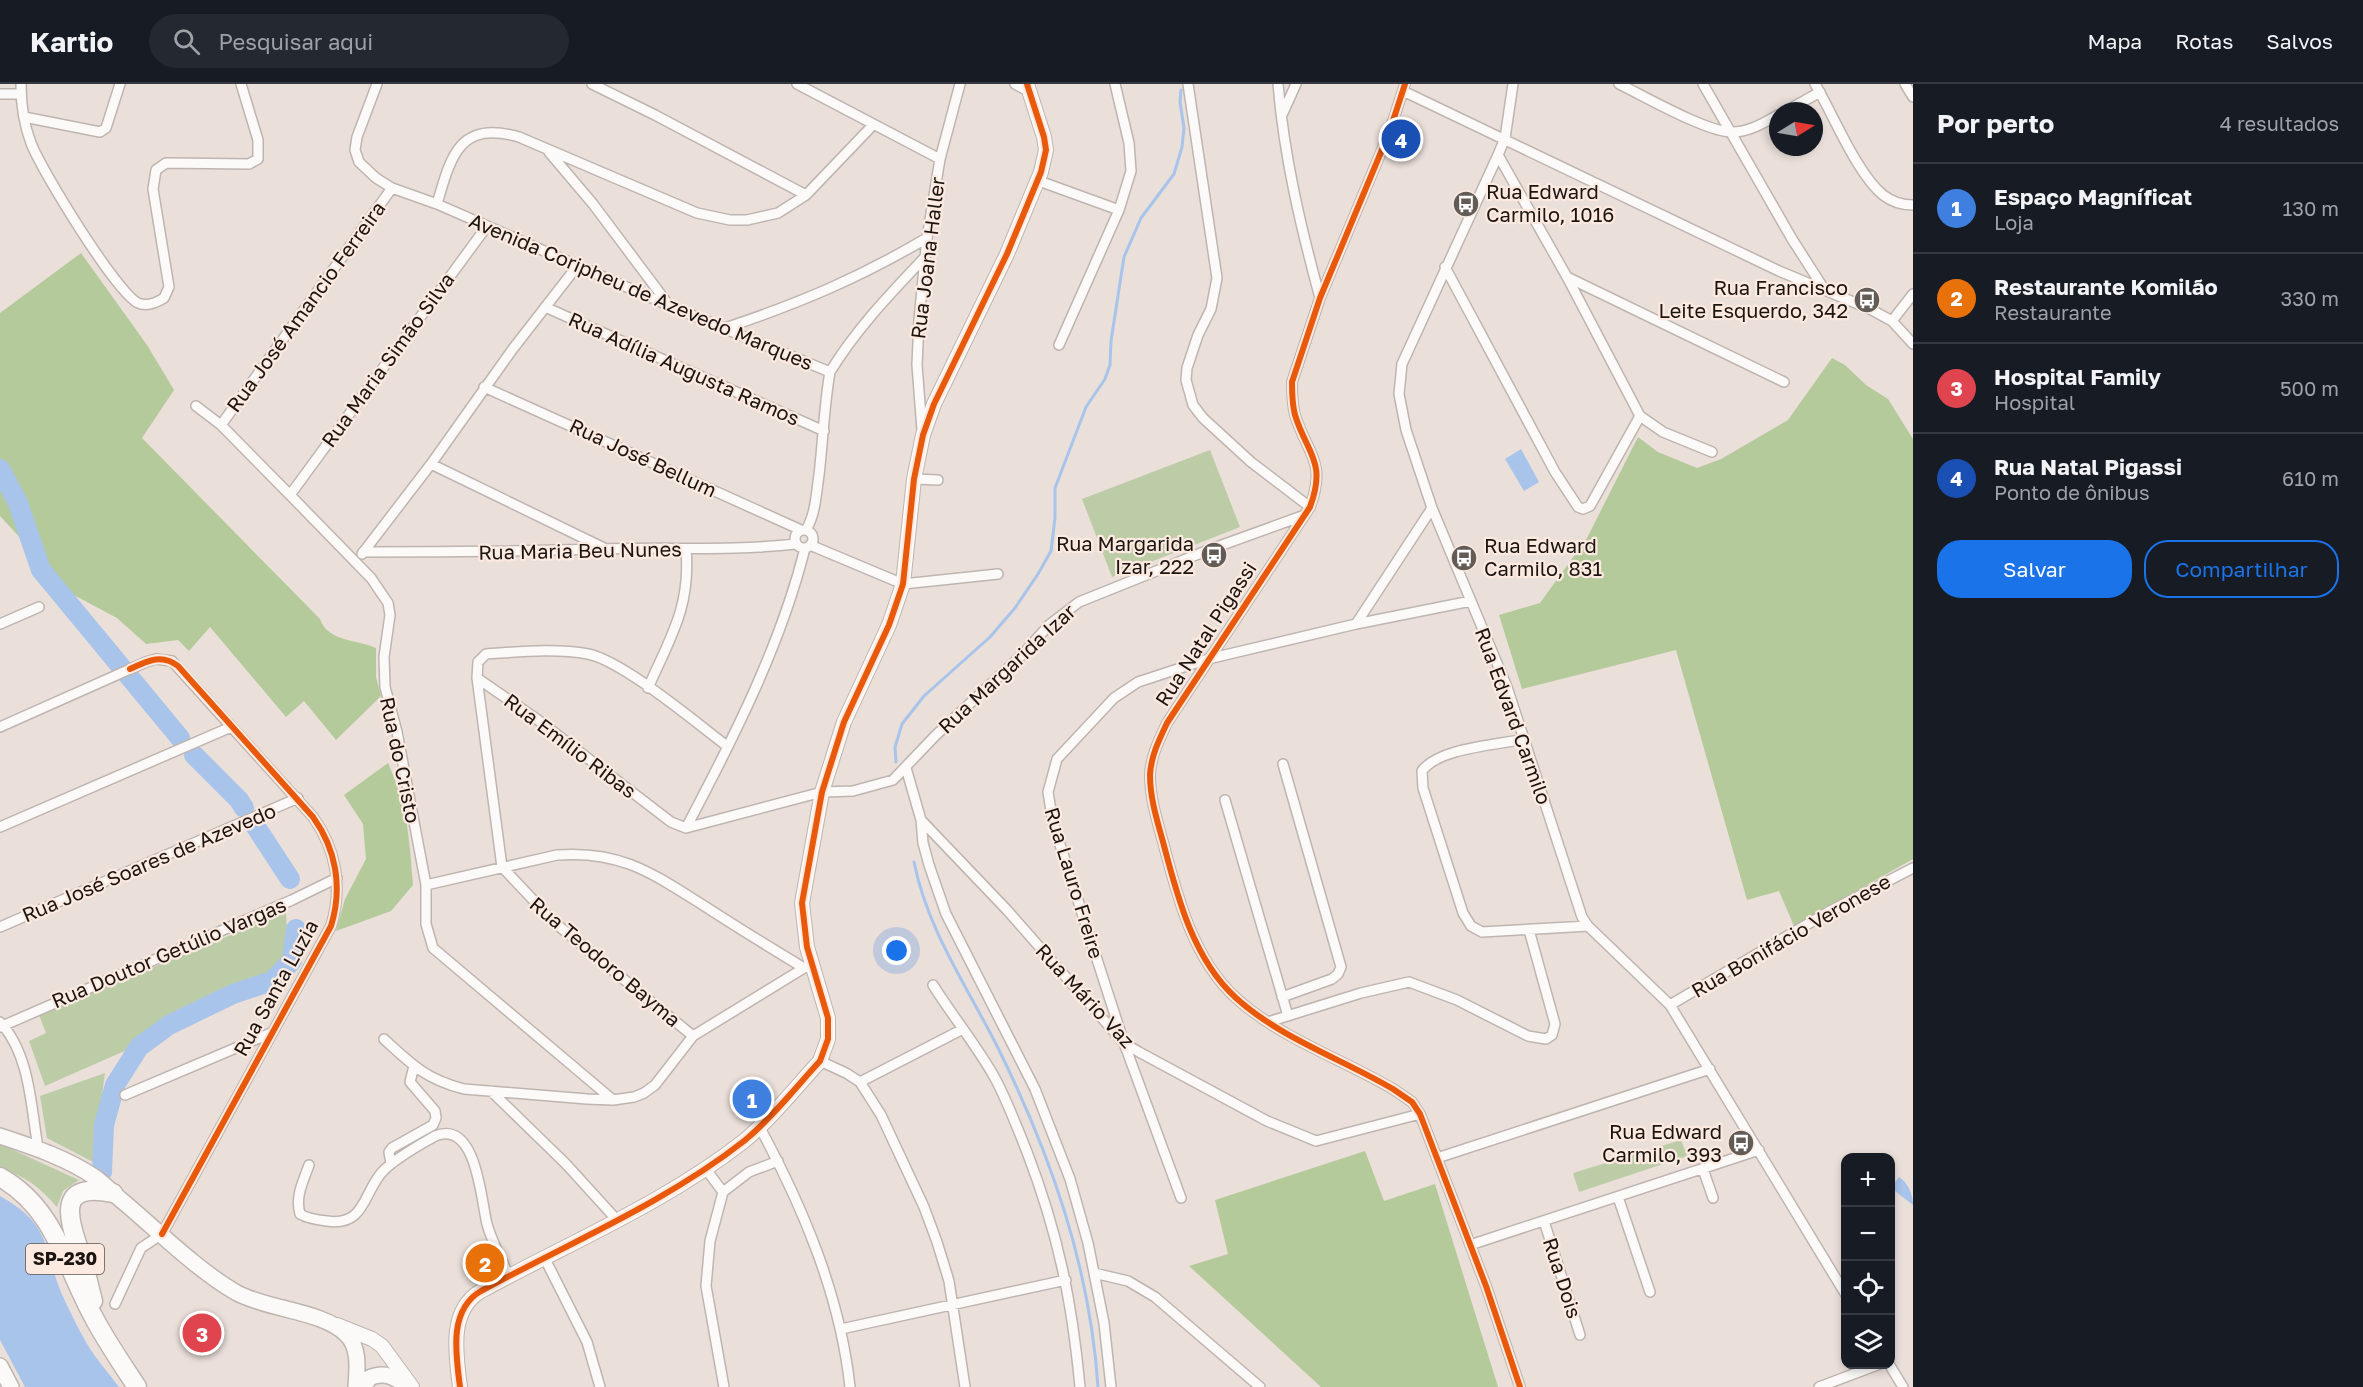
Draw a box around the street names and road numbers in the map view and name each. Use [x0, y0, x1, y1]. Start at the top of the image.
street label: Rua Joana Haller [905, 175, 949, 340]
street label: Rua José Amancio Ferreira [221, 196, 390, 416]
street label: Avenida Coripheu de Azevedo Marques [466, 208, 817, 375]
street label: Rua Maria Simão Silva [316, 268, 459, 451]
street label: Rua Adília Augusta Ramos [565, 306, 804, 430]
street label: Rua José Bellum [566, 413, 721, 502]
street label: Rua Maria Beu Nunes [478, 536, 682, 564]
street label: Rua Natal Pigassi [1150, 557, 1261, 710]
street label: Rua Margarida Izar [933, 598, 1080, 738]
street label: Rua Edvard Carmilo [1471, 624, 1557, 807]
street label: Rua Emílio Ribas [500, 688, 641, 803]
street label: Rua do Cristo [376, 695, 426, 825]
street label: Rua José Soares de Azevedo [18, 798, 279, 927]
street label: Rua Lauro Freire [1041, 804, 1109, 961]
street label: Rua Bonifácio Veronese [1687, 868, 1894, 1002]
street label: Rua Teodoro Bayma [525, 891, 686, 1031]
street label: Rua Doutor Getúlio Vargas [48, 892, 289, 1012]
street label: Rua Santa Luzia [228, 915, 322, 1060]
street label: Rua Mário Vaz [1031, 938, 1140, 1052]
street label: Rua Dois [1539, 1234, 1587, 1321]
road number: SP-230 [26, 1244, 104, 1274]

